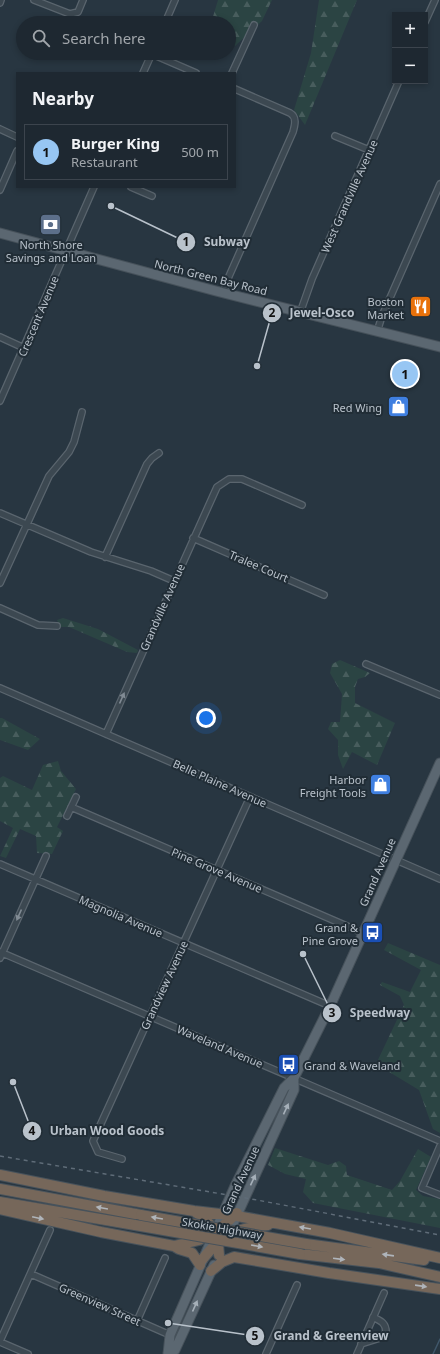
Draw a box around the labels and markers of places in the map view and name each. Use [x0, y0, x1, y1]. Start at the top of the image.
bank icon: North Shore Savings and Loan [38, 211, 64, 237]
callout: Subway [176, 230, 258, 254]
place label: North Shore Savings and Loan [6, 237, 96, 265]
place label: Boston Market [367, 294, 404, 322]
restaurant icon: Boston Market [407, 294, 433, 320]
callout: Jewel-Osco [262, 301, 363, 325]
pin: 1 [392, 359, 418, 389]
shop icon: Red Wing [385, 394, 411, 420]
place label: Red Wing [333, 400, 382, 415]
place label: Harbor Freight Tools [300, 772, 366, 800]
shop icon: Harbor Freight Tools [368, 772, 394, 798]
place label: Grand & Pine Grove [302, 920, 359, 948]
bus stop icon: Grand & Pine Grove [360, 920, 386, 946]
callout: Speedway [322, 1001, 418, 1025]
bus stop icon: Grand & Waveland [275, 1052, 301, 1078]
place label: Grand & Waveland [304, 1058, 400, 1073]
callout: Urban Wood Goods [22, 1119, 173, 1143]
callout: Grand & Greenview [245, 1324, 397, 1348]

